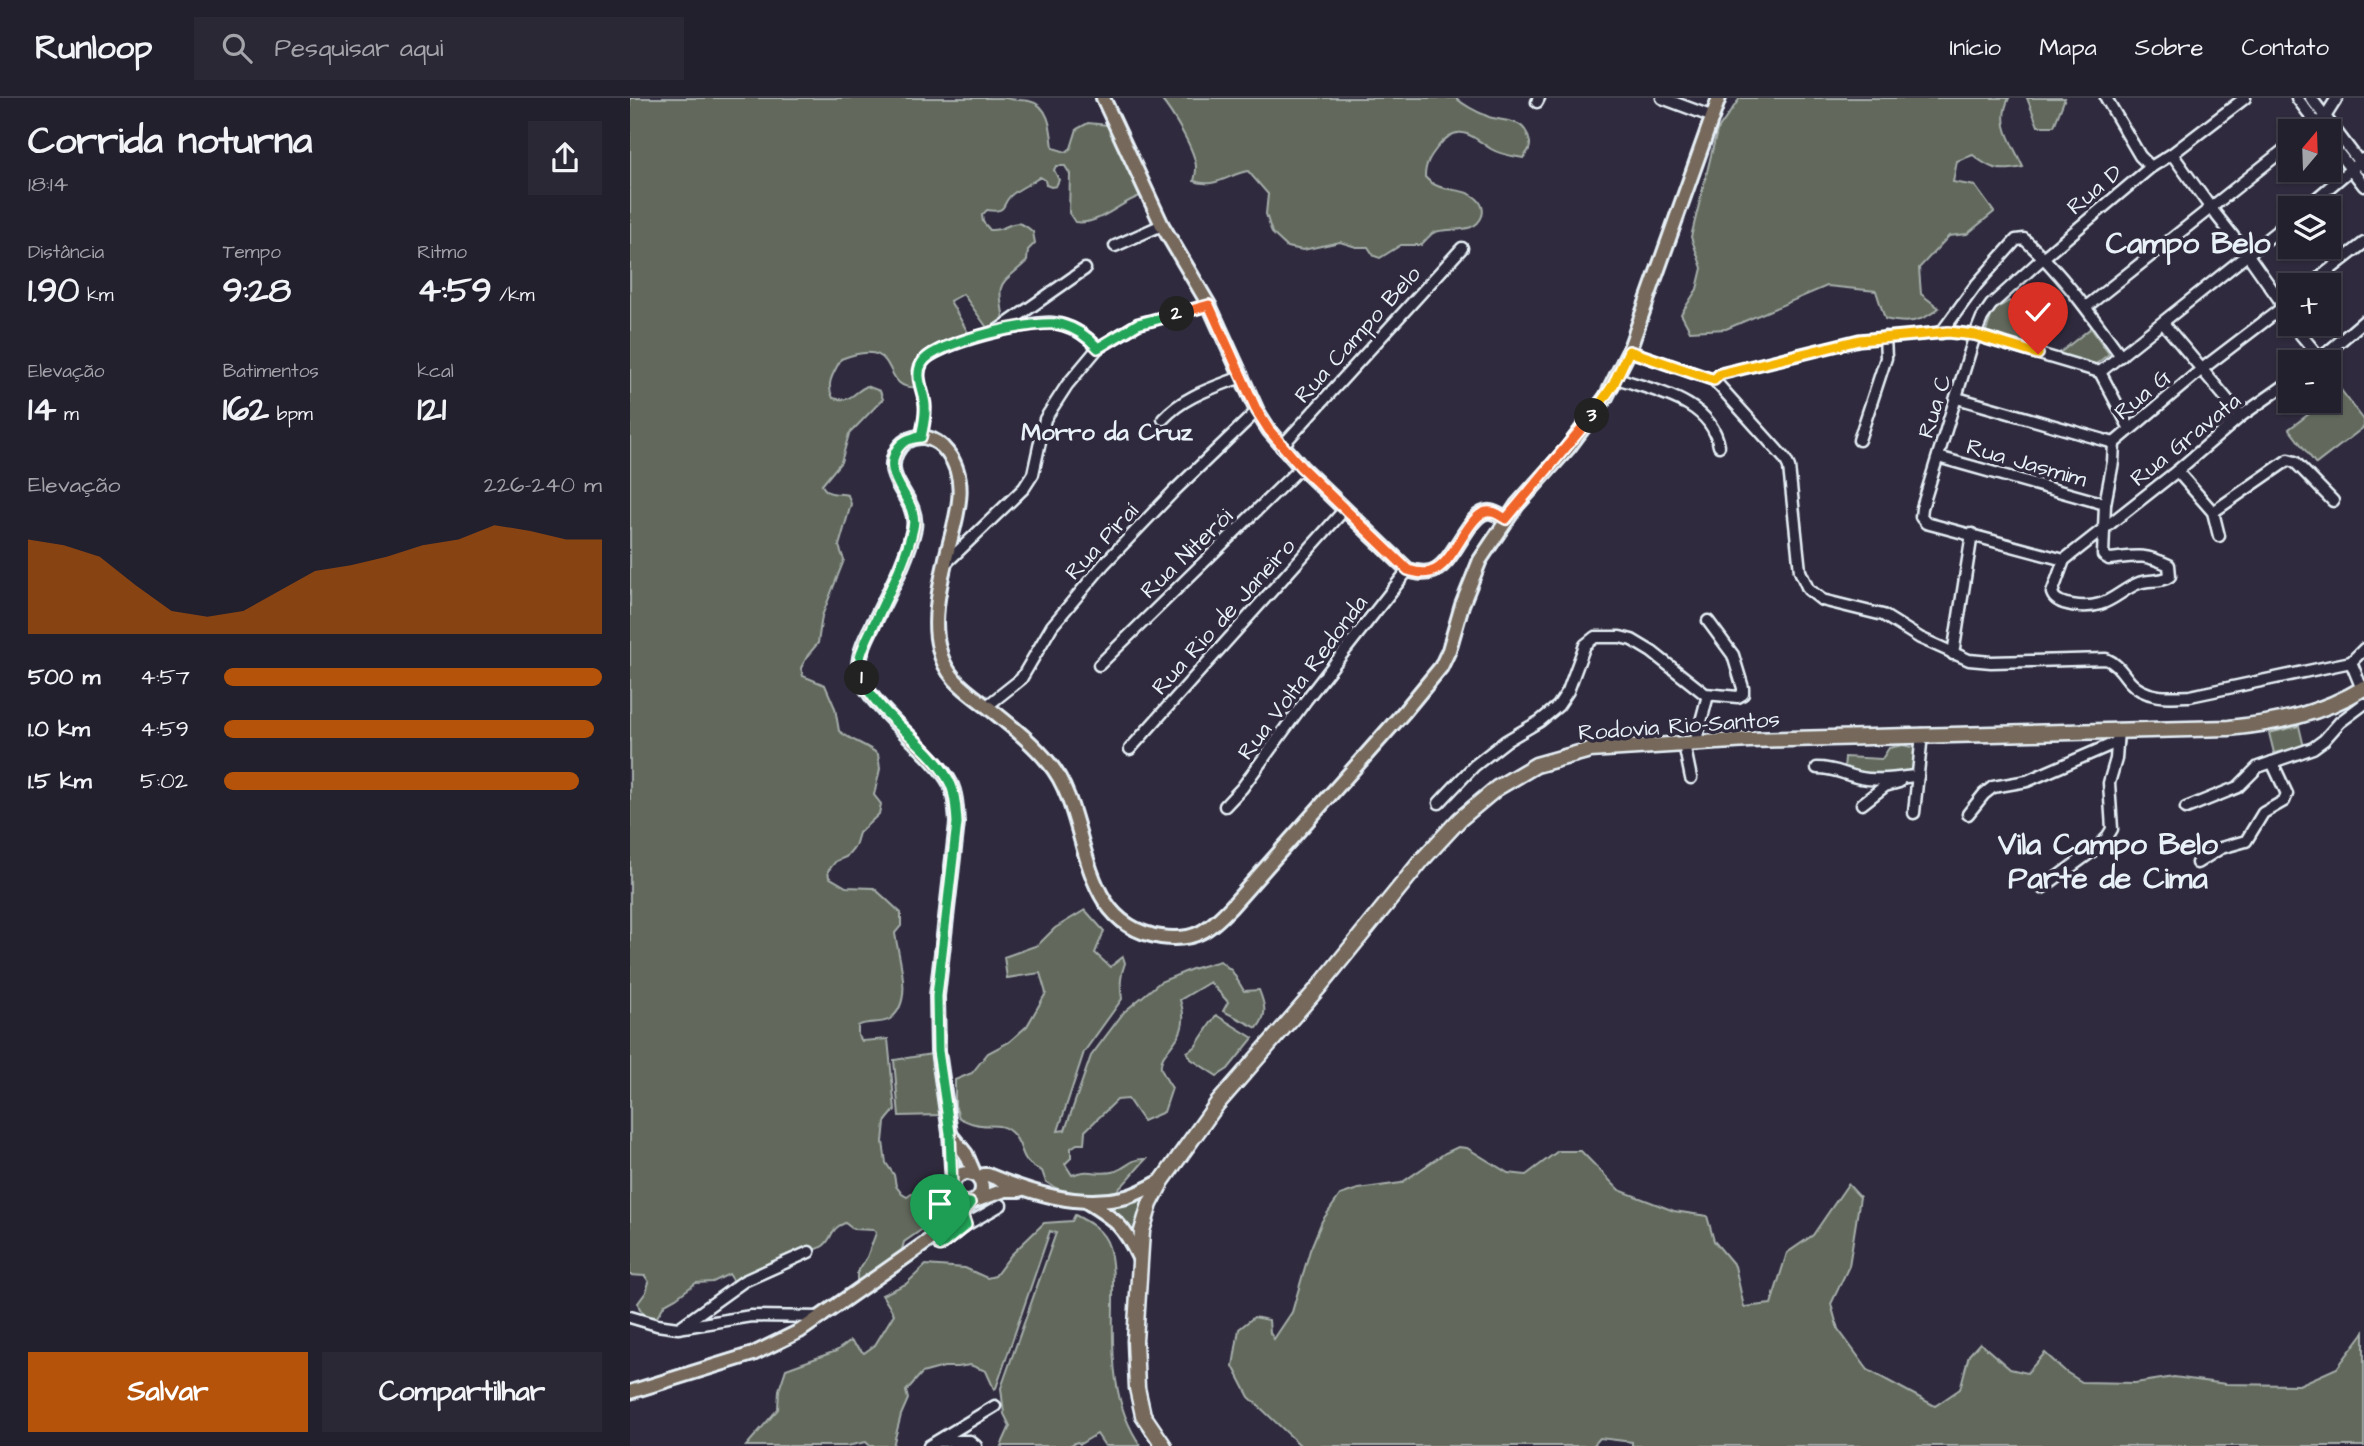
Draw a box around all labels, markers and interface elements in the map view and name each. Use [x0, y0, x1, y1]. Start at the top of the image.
search box [194, 17, 684, 80]
text: Runloop [35, 25, 152, 71]
icon: search [218, 29, 256, 67]
text: Pesquisar aqui [274, 30, 443, 66]
text: Início [1950, 31, 2001, 65]
text: Mapa [2039, 31, 2097, 65]
text: Sobre [2135, 31, 2203, 65]
text: Contato [2241, 31, 2329, 65]
text: Corrida noturna [28, 116, 312, 168]
north arrow [2278, 119, 2342, 182]
map controls [2278, 119, 2341, 413]
button: share [528, 121, 602, 195]
street label: Rua D [2060, 157, 2129, 223]
text: 18:14 [28, 168, 68, 200]
button: layers [2278, 196, 2341, 259]
district label: Campo Belo [2106, 223, 2270, 266]
text: Distância [28, 239, 104, 266]
text: Tempo [223, 239, 281, 266]
text: Ritmo [417, 239, 467, 266]
street label: Rua Campo Belo [1287, 259, 1428, 410]
text: 1.90 [28, 266, 79, 315]
text: 9:28 [223, 266, 291, 315]
text: 4:59 [417, 266, 492, 315]
button: + [2278, 273, 2341, 336]
text: km [79, 282, 113, 309]
text: /km [492, 282, 534, 309]
pin [2008, 282, 2068, 354]
icon: check [2019, 293, 2057, 331]
pin: 2 [1160, 296, 1194, 332]
text: 2 [1171, 300, 1182, 327]
button: − [2278, 350, 2341, 413]
text: Elevação [28, 358, 104, 385]
text: Batimentos [223, 358, 319, 385]
text: kcal [417, 358, 454, 385]
street label: Rua G [2107, 362, 2178, 428]
street label: Rua C [1910, 370, 1960, 442]
text: 14 [28, 385, 56, 434]
text: 162 [223, 385, 269, 434]
text: 121 [417, 385, 446, 434]
street label: Rua Gravata [2124, 385, 2248, 494]
pin: 3 [1574, 398, 1609, 434]
text: m [56, 401, 79, 428]
text: bpm [269, 401, 313, 428]
text: 3 [1587, 402, 1596, 429]
district label: Morro da Cruz [1021, 416, 1194, 450]
street label: Rua Jasmim [1963, 431, 2091, 495]
text: Elevação [28, 469, 121, 501]
text: 226–240 m [484, 469, 602, 501]
street label: Rua Piraí [1058, 496, 1146, 587]
street label: Rua Niterói [1133, 501, 1241, 606]
street label: Rua Rio de Janeiro [1144, 531, 1303, 702]
street label: Rua Volta Redonda [1230, 588, 1376, 767]
pin: 1 [845, 660, 880, 696]
text: 500 m [28, 661, 100, 693]
text: 4:57 [140, 661, 190, 693]
text: 1 [860, 664, 863, 691]
street label: Rodovia Rio-Santos [1577, 703, 1781, 749]
text: 1.0 km [28, 713, 90, 745]
text: 4:59 [140, 713, 189, 745]
text: 1.5 km [28, 765, 92, 797]
text: 5:02 [140, 765, 188, 797]
district label: Vila Campo Belo Parte de Cima [1997, 824, 2218, 900]
pin [910, 1174, 970, 1246]
icon: arrive [921, 1185, 959, 1223]
button: Salvar [28, 1352, 308, 1432]
button: Compartilhar [322, 1352, 602, 1432]

